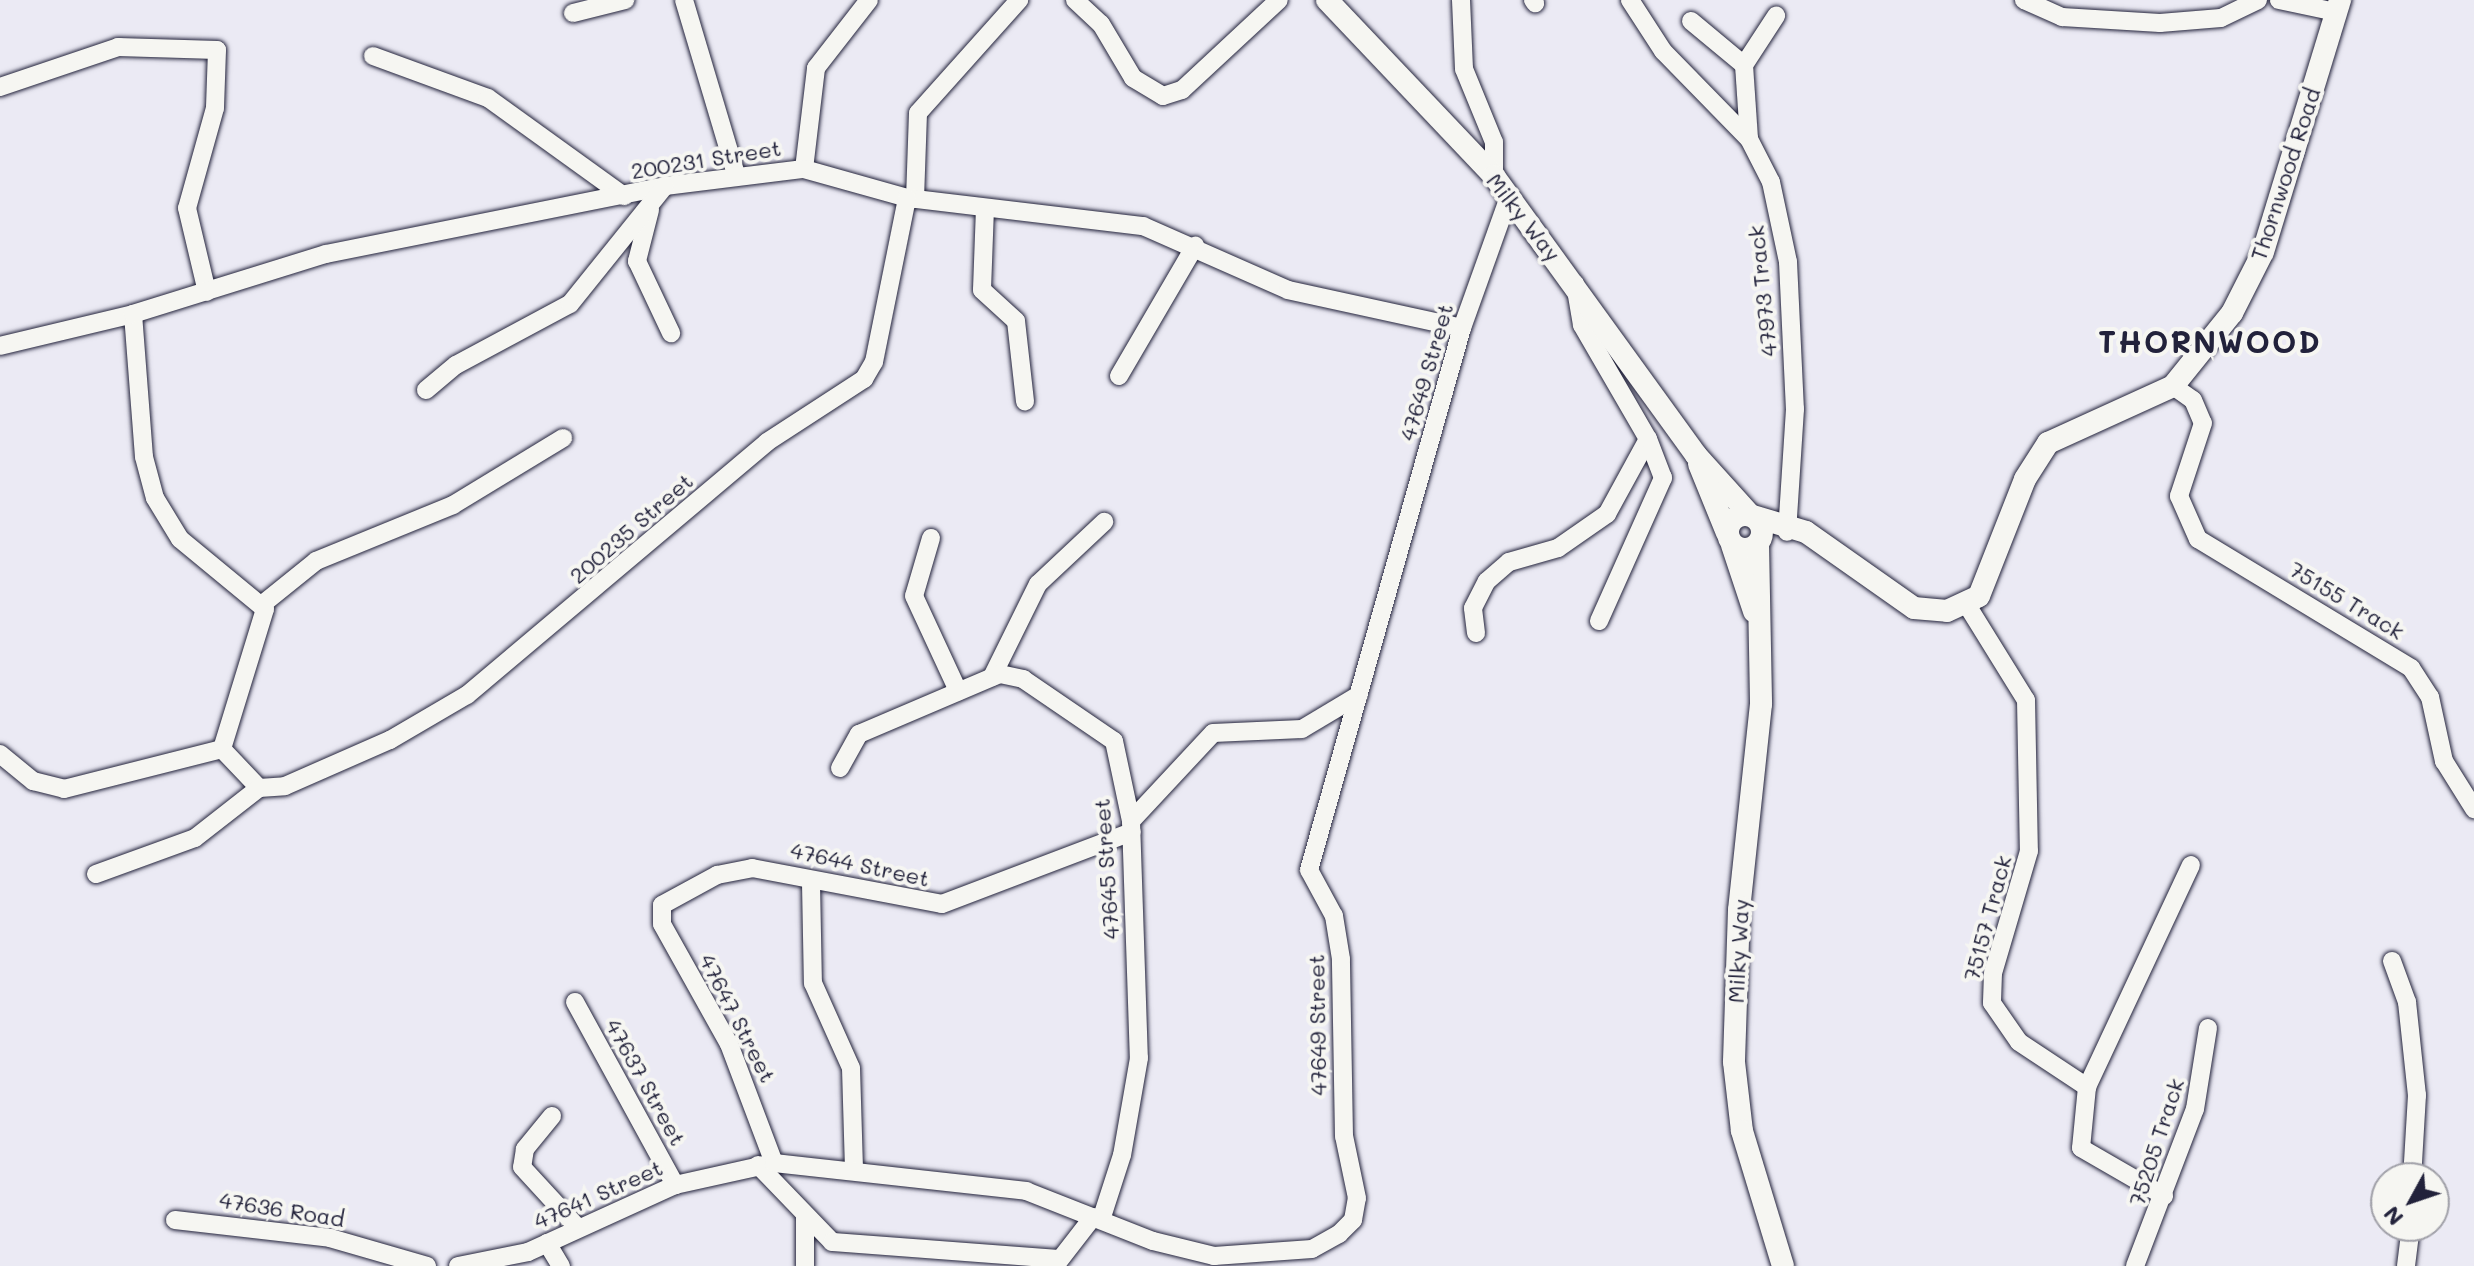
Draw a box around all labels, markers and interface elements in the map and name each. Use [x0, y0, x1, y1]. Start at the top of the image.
street label: Thornwood Road [2245, 84, 2325, 264]
street label: 200231 Street [629, 134, 783, 184]
street label: Milky Way [1481, 168, 1567, 266]
street label: 47973 Track [1742, 224, 1782, 358]
street label: 47649 Street [1394, 300, 1458, 444]
district label: THORNWOOD [2098, 323, 2322, 359]
street label: 200235 Street [564, 467, 698, 589]
street label: 75155 Track [2285, 555, 2409, 645]
street label: 47645 Street [1088, 798, 1124, 940]
street label: 47644 Street [788, 836, 932, 892]
street label: 75157 Track [1958, 852, 2016, 984]
street label: Milky Way [1722, 898, 1754, 1004]
street label: 47647 Street [694, 949, 782, 1087]
street label: 47649 Street [1303, 954, 1331, 1096]
street label: 47637 Street [600, 1014, 692, 1150]
street label: 75205 Track [2123, 1075, 2189, 1209]
street label: 47641 Street [529, 1154, 667, 1234]
north arrow [2370, 1162, 2450, 1242]
street label: 47636 Road [217, 1186, 347, 1232]
text: N [2376, 1201, 2409, 1232]

